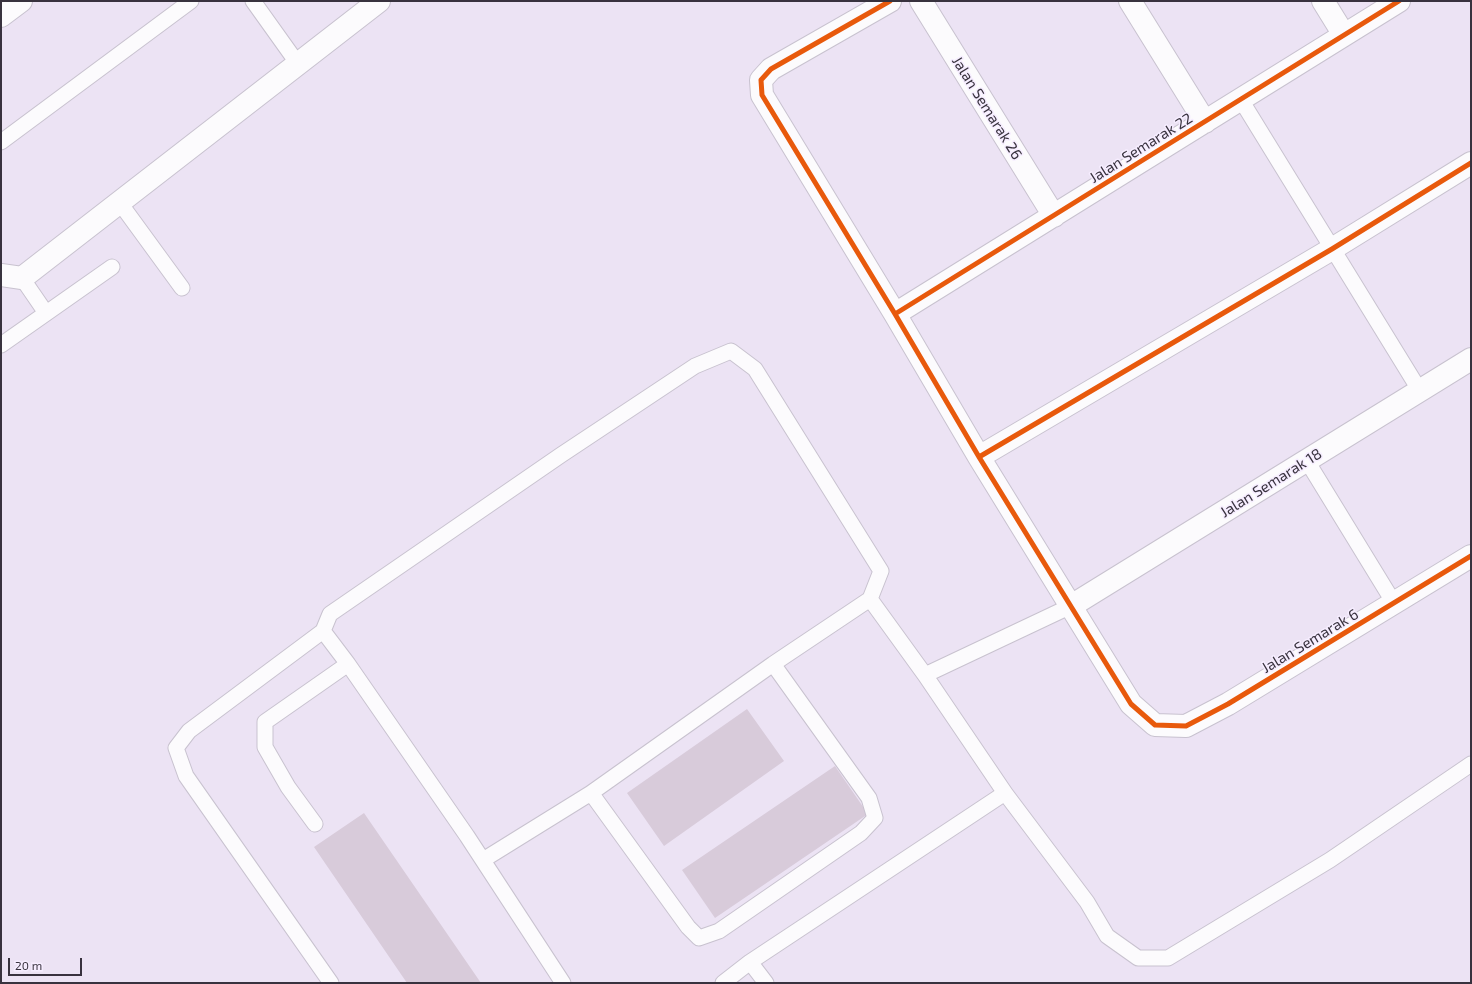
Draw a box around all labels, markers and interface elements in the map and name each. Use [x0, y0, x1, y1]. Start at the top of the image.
street label: Jalan Semarak 26 [948, 53, 1026, 163]
street label: Jalan Semarak 22 [1086, 109, 1196, 187]
street label: Jalan Semarak 18 [1217, 445, 1325, 521]
street label: Jalan Semarak 6 [1258, 605, 1362, 677]
scale bar [10, 950, 84, 976]
text: 20 m [15, 958, 42, 972]

